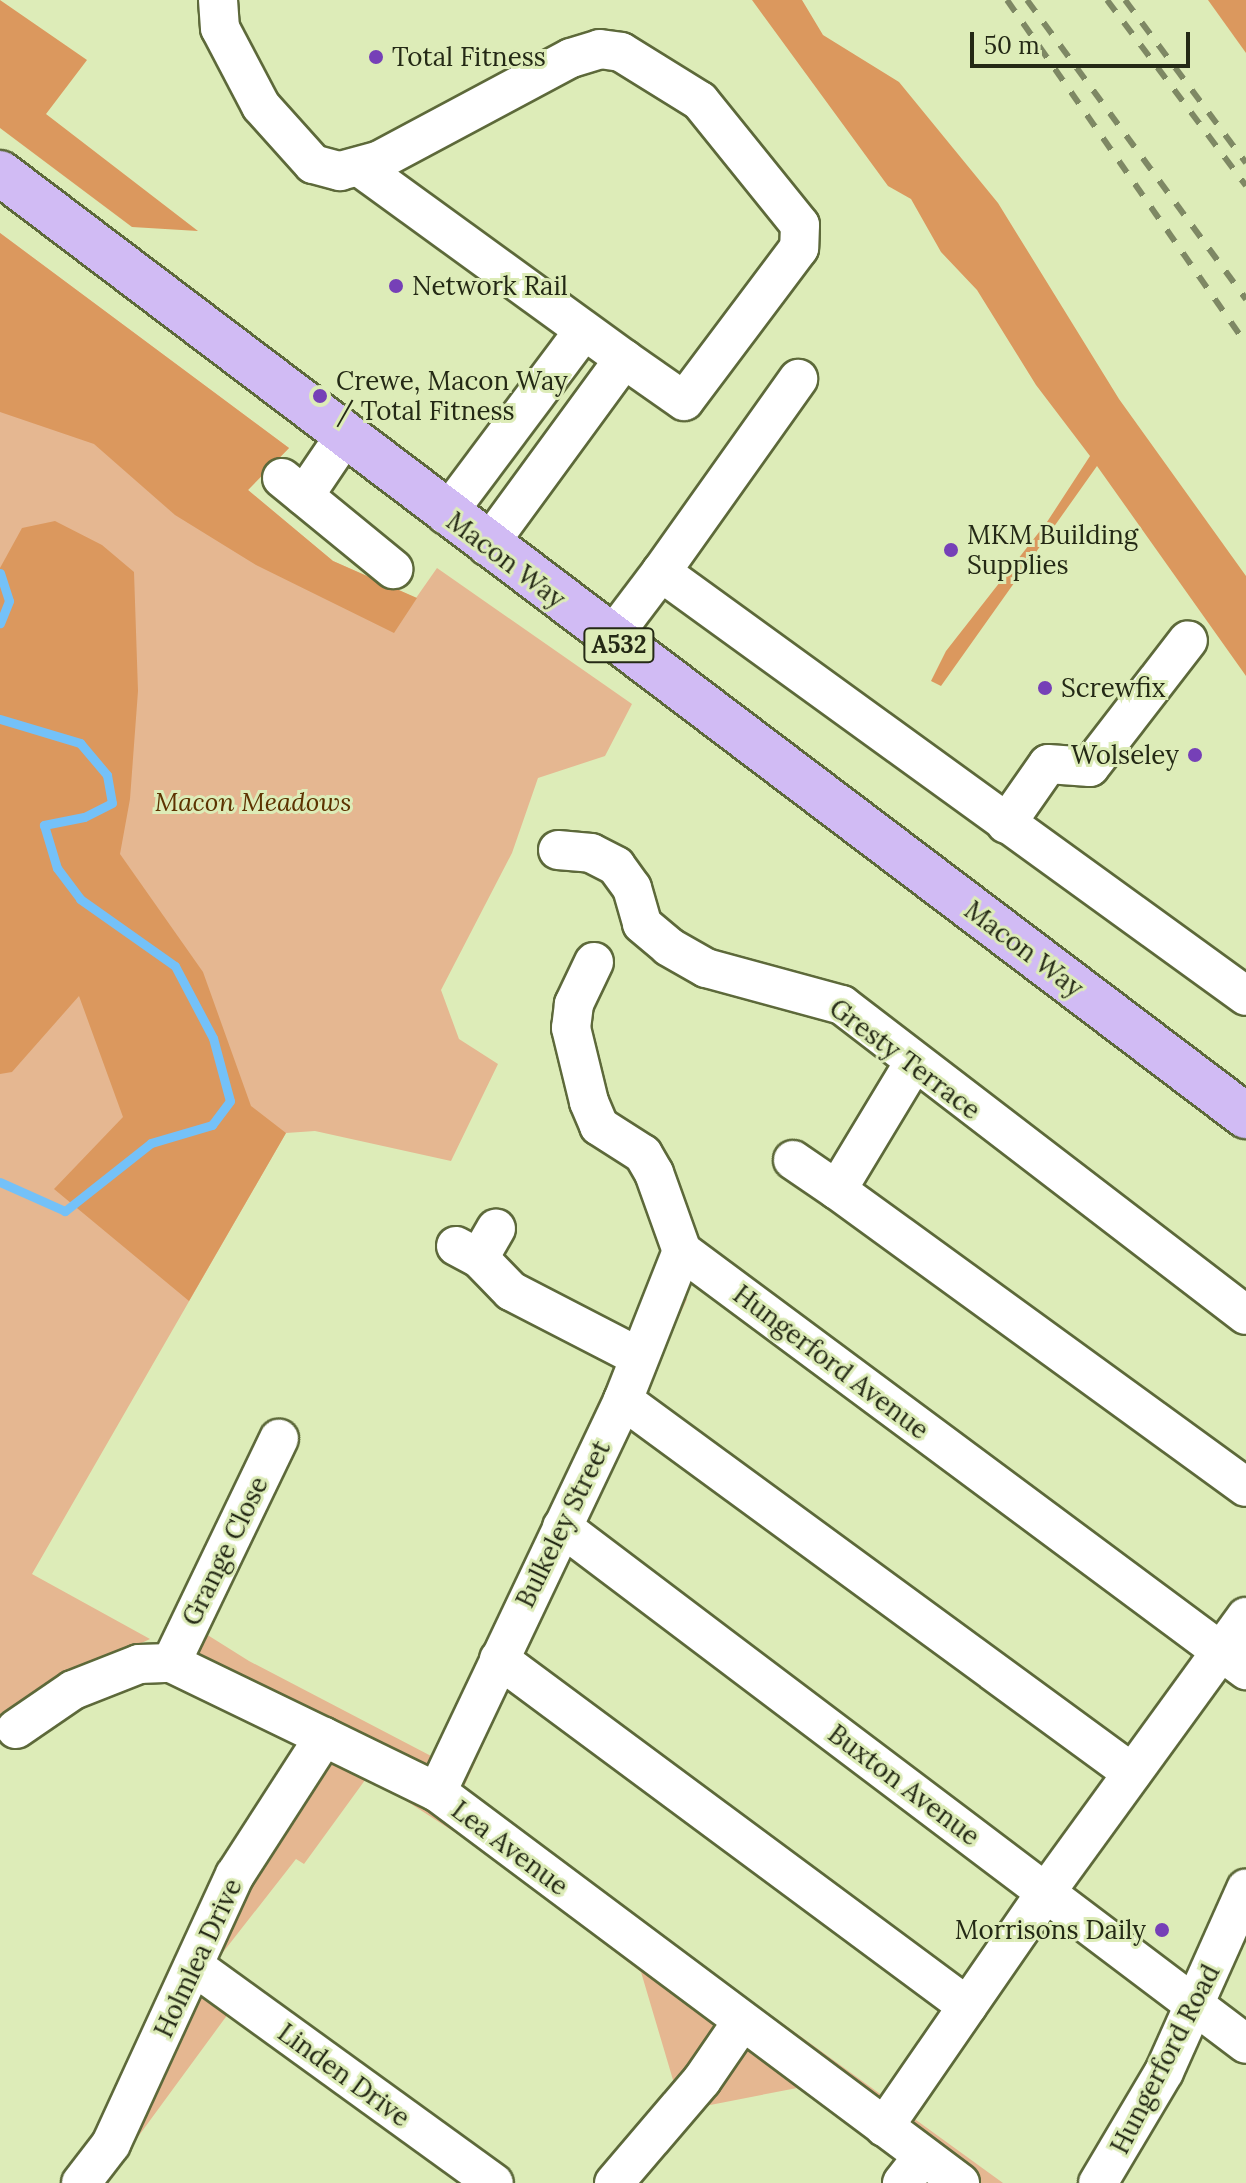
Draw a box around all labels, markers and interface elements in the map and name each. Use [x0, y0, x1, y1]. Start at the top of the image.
scale bar [974, 16, 1194, 66]
text: 50 m [984, 30, 1040, 61]
place label: Total Fitness [392, 41, 546, 73]
marker: Total Fitness [367, 48, 385, 66]
place label: Network Rail [412, 270, 568, 302]
marker: Network Rail [387, 277, 405, 295]
place label: Crewe, Macon Way / Total Fitness [336, 365, 568, 426]
marker: Crewe, Macon Way / Total Fitness [311, 387, 329, 405]
street label: Macon Way [440, 505, 572, 615]
place label: MKM Building Supplies [967, 519, 1138, 580]
marker: MKM Building Supplies [942, 541, 960, 559]
road number: A532 [583, 625, 655, 665]
place label: Screwfix [1061, 672, 1165, 704]
marker: Screwfix [1036, 679, 1054, 697]
place label: Wolseley [1071, 739, 1179, 771]
marker: Wolseley [1186, 746, 1204, 764]
park label: Macon Meadows [155, 786, 351, 818]
street label: Macon Way [958, 894, 1090, 1004]
street label: Gresty Terrace [823, 992, 987, 1126]
street label: Hungerford Avenue [727, 1278, 935, 1446]
street label: Bulkeley Street [509, 1435, 617, 1613]
street label: Grange Close [176, 1471, 274, 1631]
street label: Buxton Avenue [822, 1718, 986, 1852]
street label: Lea Avenue [446, 1794, 574, 1902]
street label: Holmlea Drive [148, 1874, 248, 2042]
place label: Morrisons Daily [955, 1914, 1146, 1946]
marker: Morrisons Daily [1153, 1921, 1171, 1939]
street label: Hungerford Road [1104, 1959, 1226, 2159]
street label: Linden Drive [272, 2017, 416, 2133]

